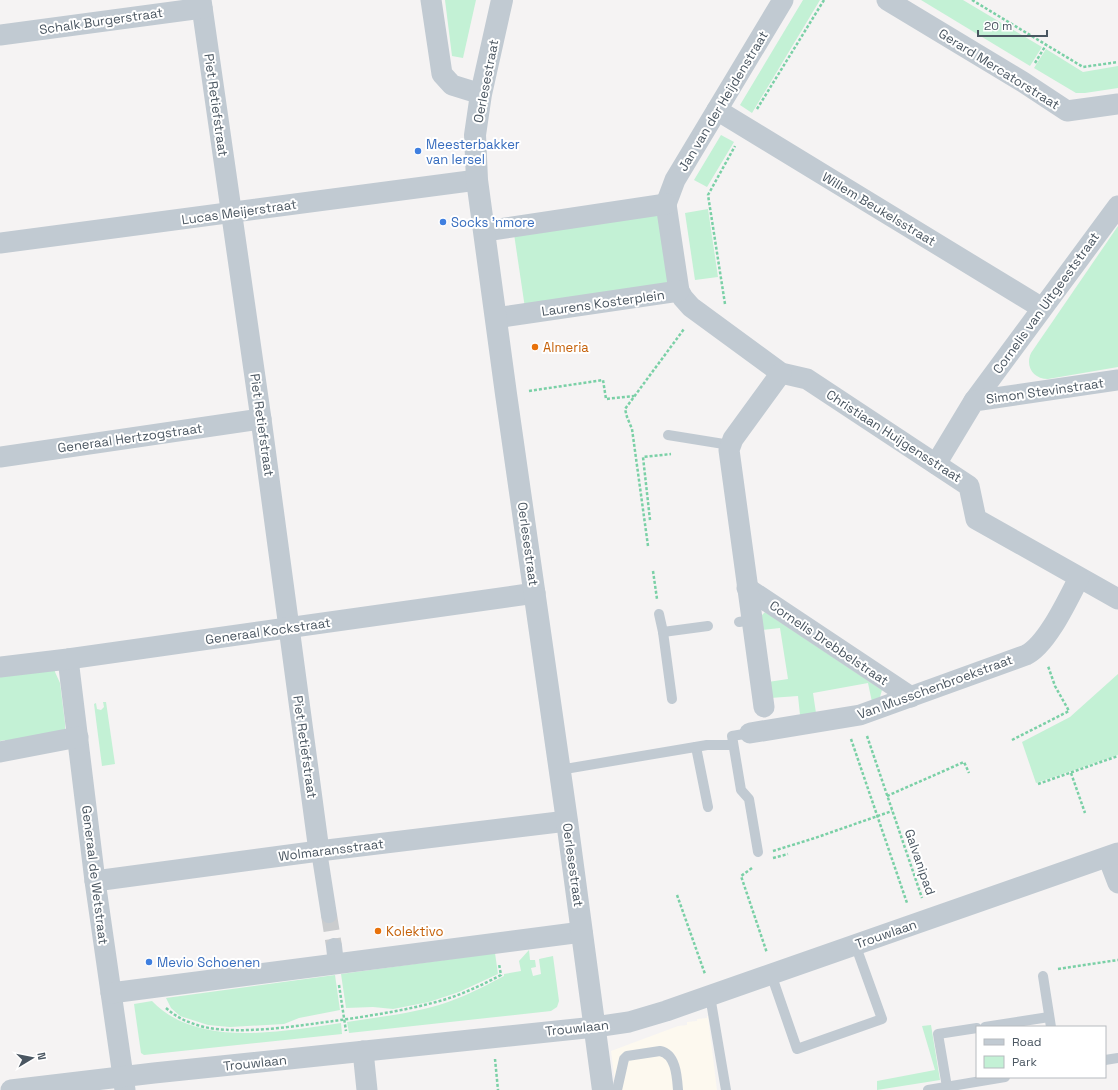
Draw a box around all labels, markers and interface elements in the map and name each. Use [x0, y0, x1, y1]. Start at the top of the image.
street label: Schalk Burgerstraat [38, 4, 164, 38]
scale bar [978, 12, 1047, 38]
text: 20 m [984, 18, 1012, 34]
street label: Gerard Mercatorstraat [935, 25, 1063, 113]
street label: Jan van der Heijdenstraat [674, 28, 772, 174]
street label: Oerlesestraat [470, 38, 502, 124]
street label: Piet Retiefstraat [200, 53, 232, 157]
place label: Meesterbakker van Iersel [426, 136, 520, 168]
marker: Meesterbakker van Iersel [413, 146, 423, 156]
street label: Willem Beukelsstraat [819, 168, 939, 250]
street label: Lucas Meijerstraat [180, 196, 298, 228]
place label: Socks 'nmore [451, 214, 535, 231]
marker: Socks 'nmore [438, 217, 448, 227]
street label: Cornelis van Uitgeeststraat [989, 229, 1103, 377]
street label: Laurens Kosterplein [540, 286, 666, 320]
place label: Almeria [543, 339, 589, 356]
marker: Almeria [530, 342, 540, 352]
street label: Piet Retiefstraat [246, 373, 278, 477]
street label: Simon Stevinstraat [985, 374, 1105, 408]
street label: Christiaan Huijgensstraat [823, 386, 965, 486]
street label: Generaal Hertzogstraat [57, 419, 203, 457]
street label: Oerlesestraat [514, 501, 542, 587]
street label: Cornelis Drebbelstraat [766, 597, 892, 689]
street label: Generaal Kockstraat [204, 614, 332, 648]
street label: Van Musschenbroekstraat [855, 651, 1015, 723]
street label: Piet Retiefstraat [289, 695, 321, 799]
street label: Generaal de Wetstraat [78, 805, 112, 945]
street label: Oerlesestraat [559, 822, 587, 908]
street label: Galvanipad [901, 827, 939, 897]
street label: Wolmaransstraat [277, 835, 385, 865]
street label: Trouwlaan [853, 916, 919, 952]
place label: Kolektivo [386, 923, 444, 940]
marker: Kolektivo [373, 926, 383, 936]
place label: Mevio Schoenen [157, 954, 260, 971]
marker: Mevio Schoenen [144, 957, 154, 967]
street label: Trouwlaan [544, 1016, 610, 1040]
legend [976, 1026, 1106, 1078]
text: Road [1012, 1034, 1041, 1050]
north arrow [12, 1038, 52, 1078]
text: N [34, 1051, 49, 1061]
street label: Trouwlaan [222, 1051, 288, 1075]
text: Park [1012, 1054, 1037, 1070]

